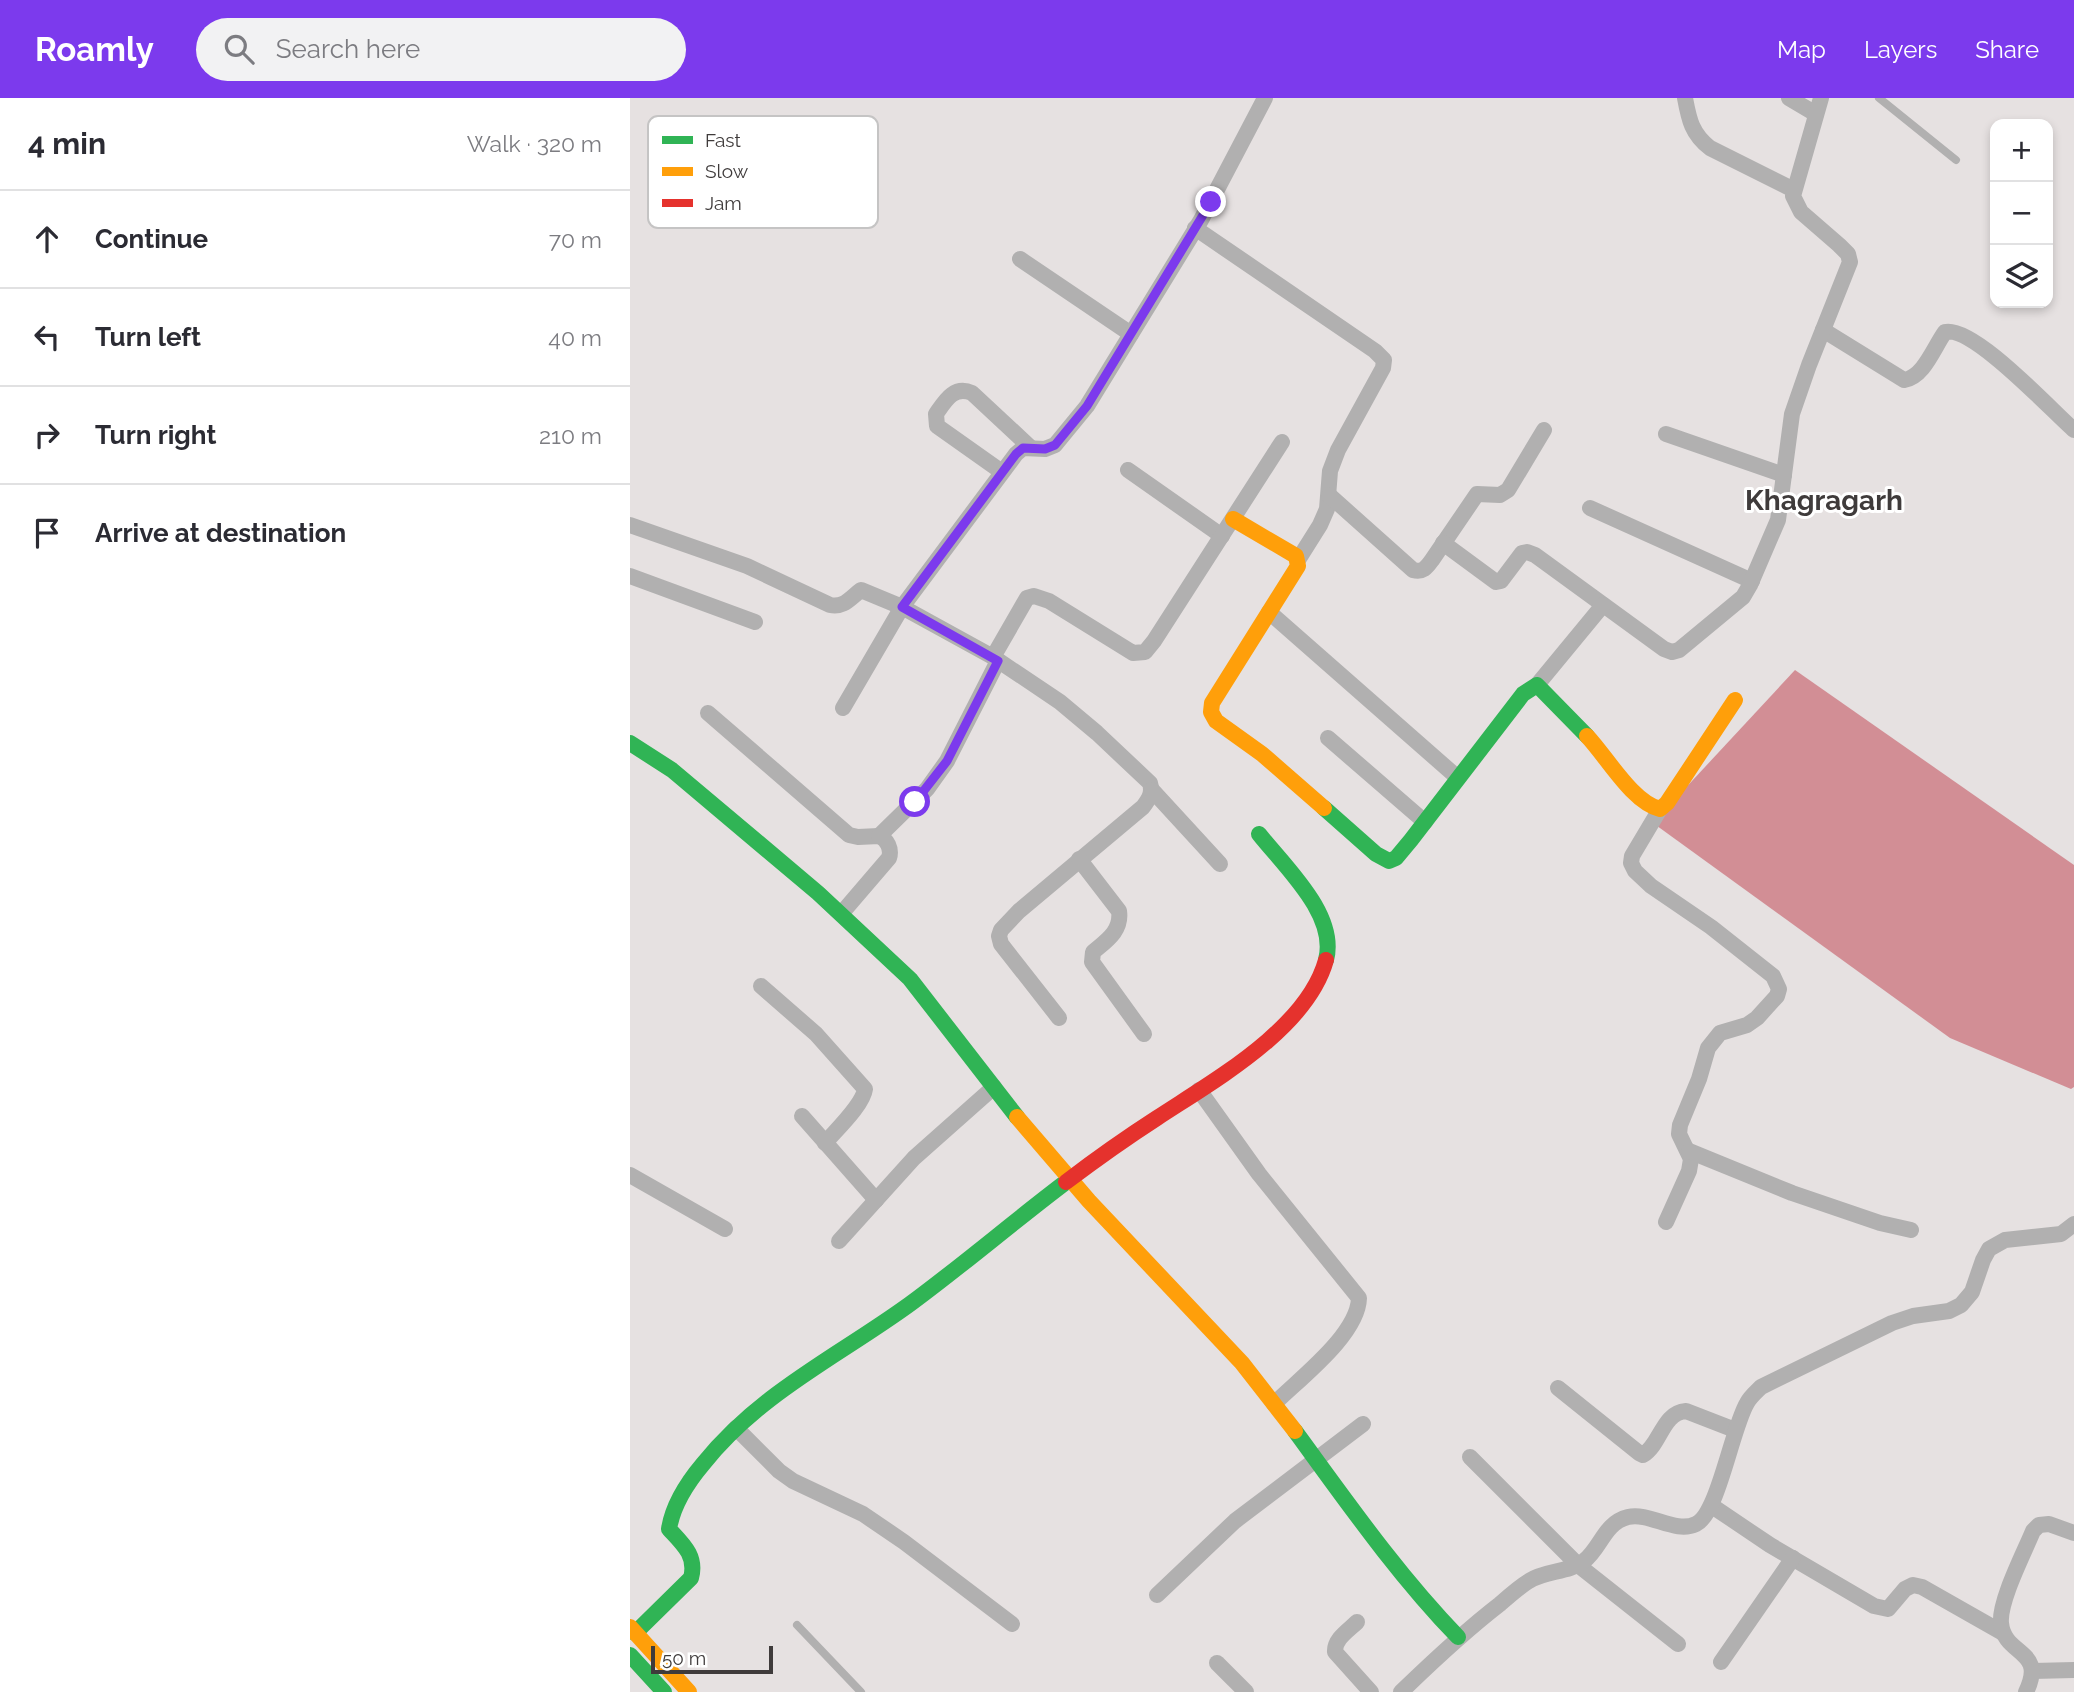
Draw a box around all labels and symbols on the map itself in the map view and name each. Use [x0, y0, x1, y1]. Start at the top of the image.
legend [648, 116, 878, 228]
text: Fast [705, 129, 741, 151]
text: Slow [705, 160, 749, 182]
route end [1195, 186, 1226, 217]
text: Jam [705, 192, 742, 214]
district label: Khagragarh [1745, 484, 1903, 517]
route start [899, 786, 930, 817]
scale bar [651, 1643, 774, 1675]

